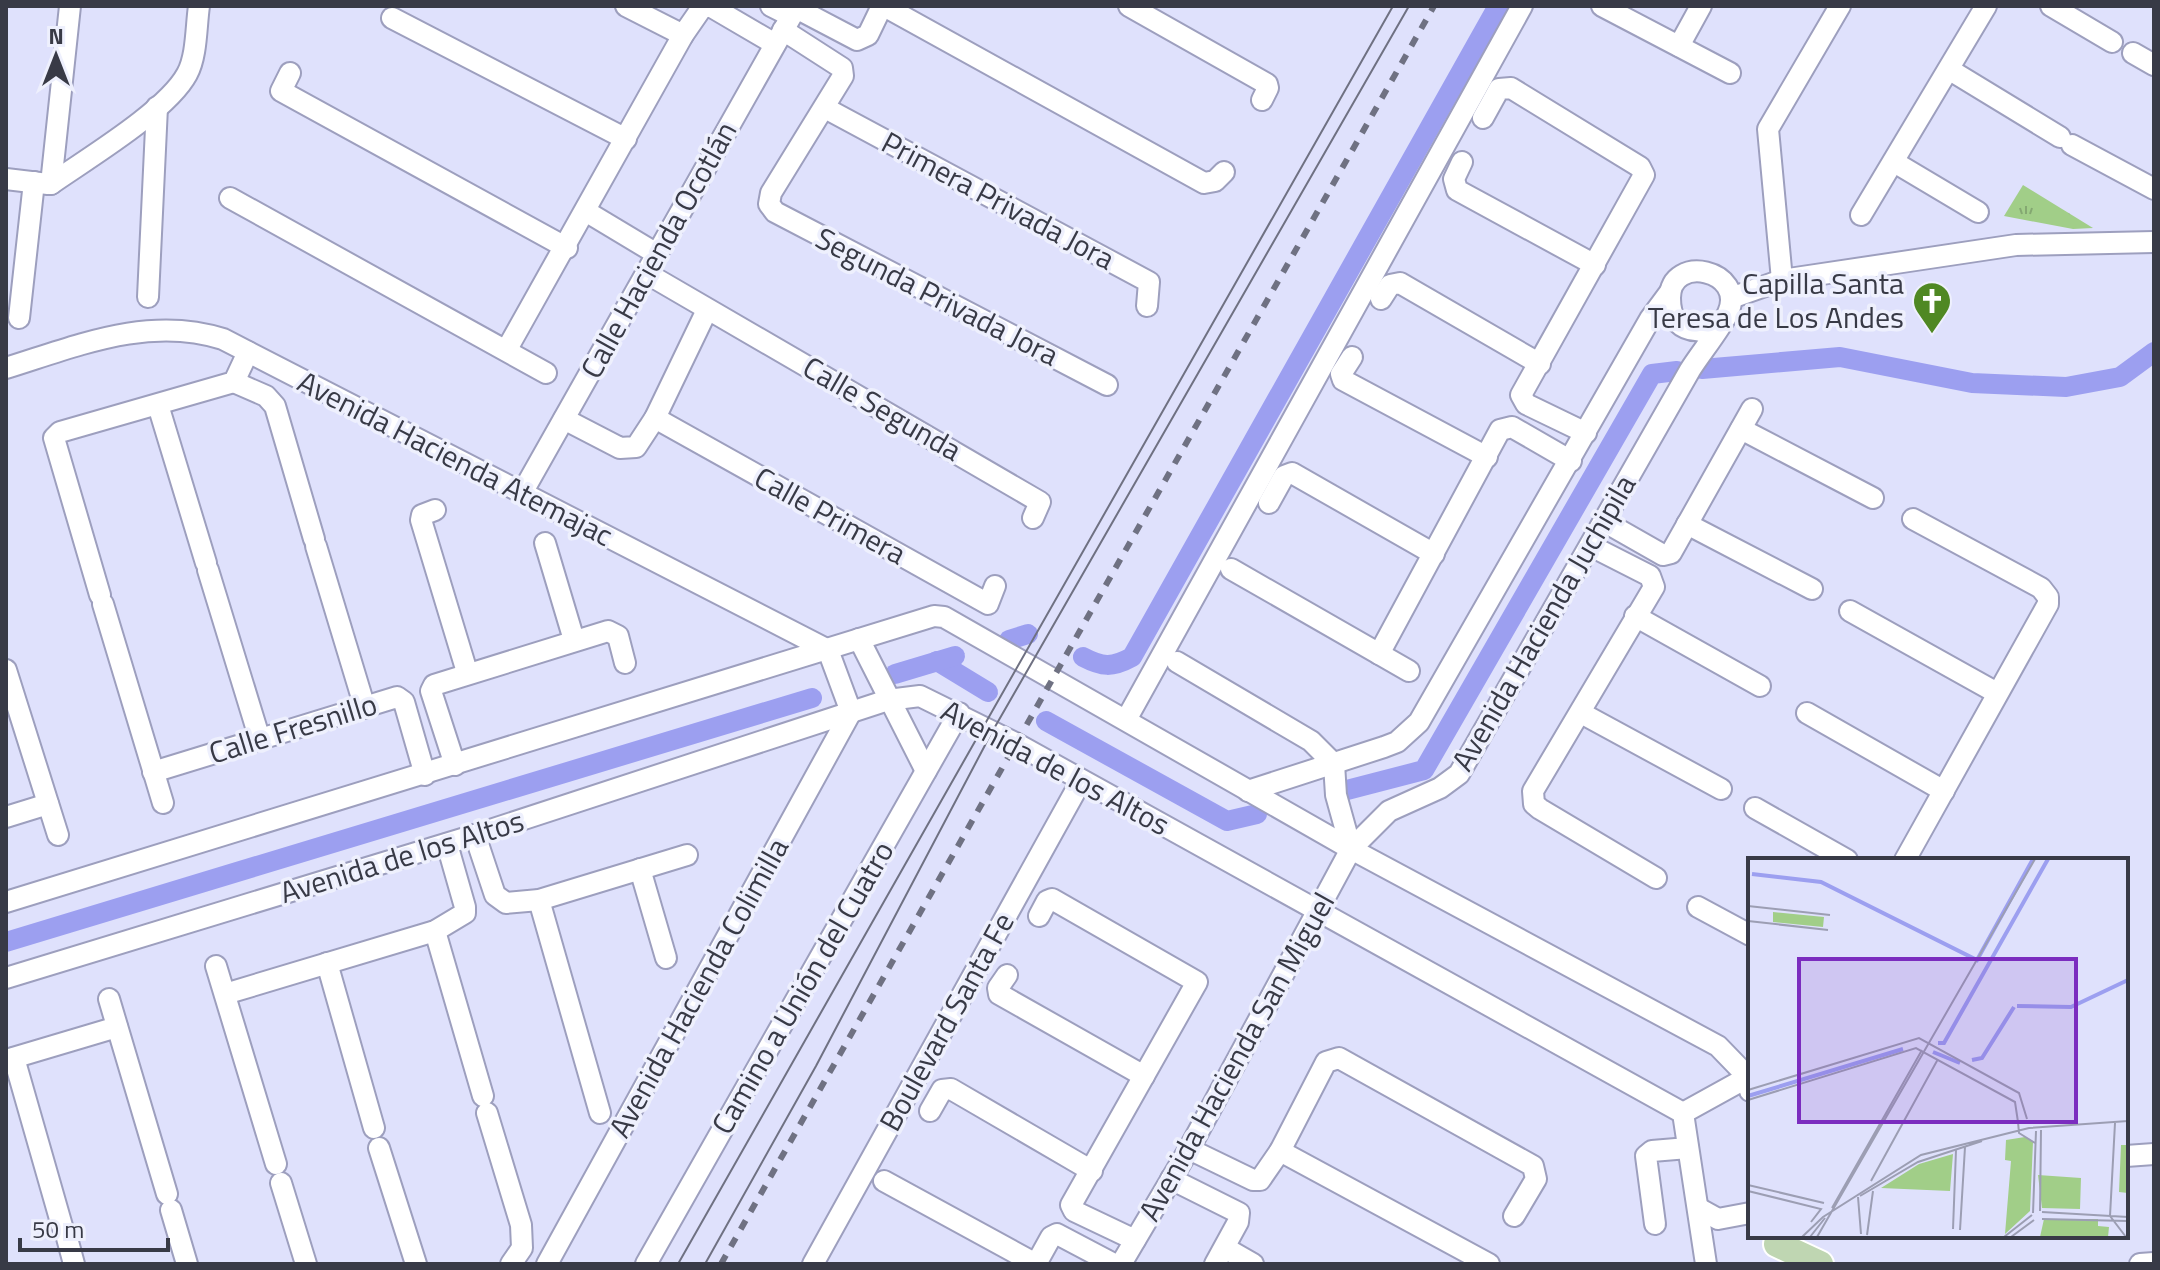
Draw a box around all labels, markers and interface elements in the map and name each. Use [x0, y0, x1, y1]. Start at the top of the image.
north arrow [16, 16, 96, 96]
text: N [48, 19, 64, 53]
street label: Calle Hacienda Ocotlán [568, 113, 748, 386]
street label: Primera Privada Jora [874, 119, 1123, 281]
street label: Segunda Privada Jora [808, 215, 1067, 377]
place label: Capilla Santa Teresa de Los Andes [1648, 260, 1904, 340]
church icon: Capilla Santa Teresa de Los Andes [1911, 280, 1953, 335]
street label: Calle Segunda [794, 344, 971, 472]
street label: Avenida Hacienda Atemajac [290, 359, 621, 558]
street label: Calle Primera [746, 454, 915, 576]
street label: Avenida Hacienda Juchipila [1439, 466, 1647, 779]
street label: Calle Fresnillo [203, 681, 382, 775]
street label: Avenida de los Altos [933, 687, 1178, 847]
street label: Avenida de los Altos [274, 797, 529, 915]
street label: Avenida Hacienda Colimilla [596, 829, 800, 1146]
street label: Camino a Unión del Cuatro [699, 832, 905, 1143]
inset map [1748, 858, 2128, 1238]
street label: Avenida Hacienda San Miguel [1126, 884, 1346, 1229]
street label: Boulevard Santa Fe [867, 904, 1025, 1139]
scale bar [20, 1202, 168, 1252]
text: 50 m [32, 1211, 84, 1247]

